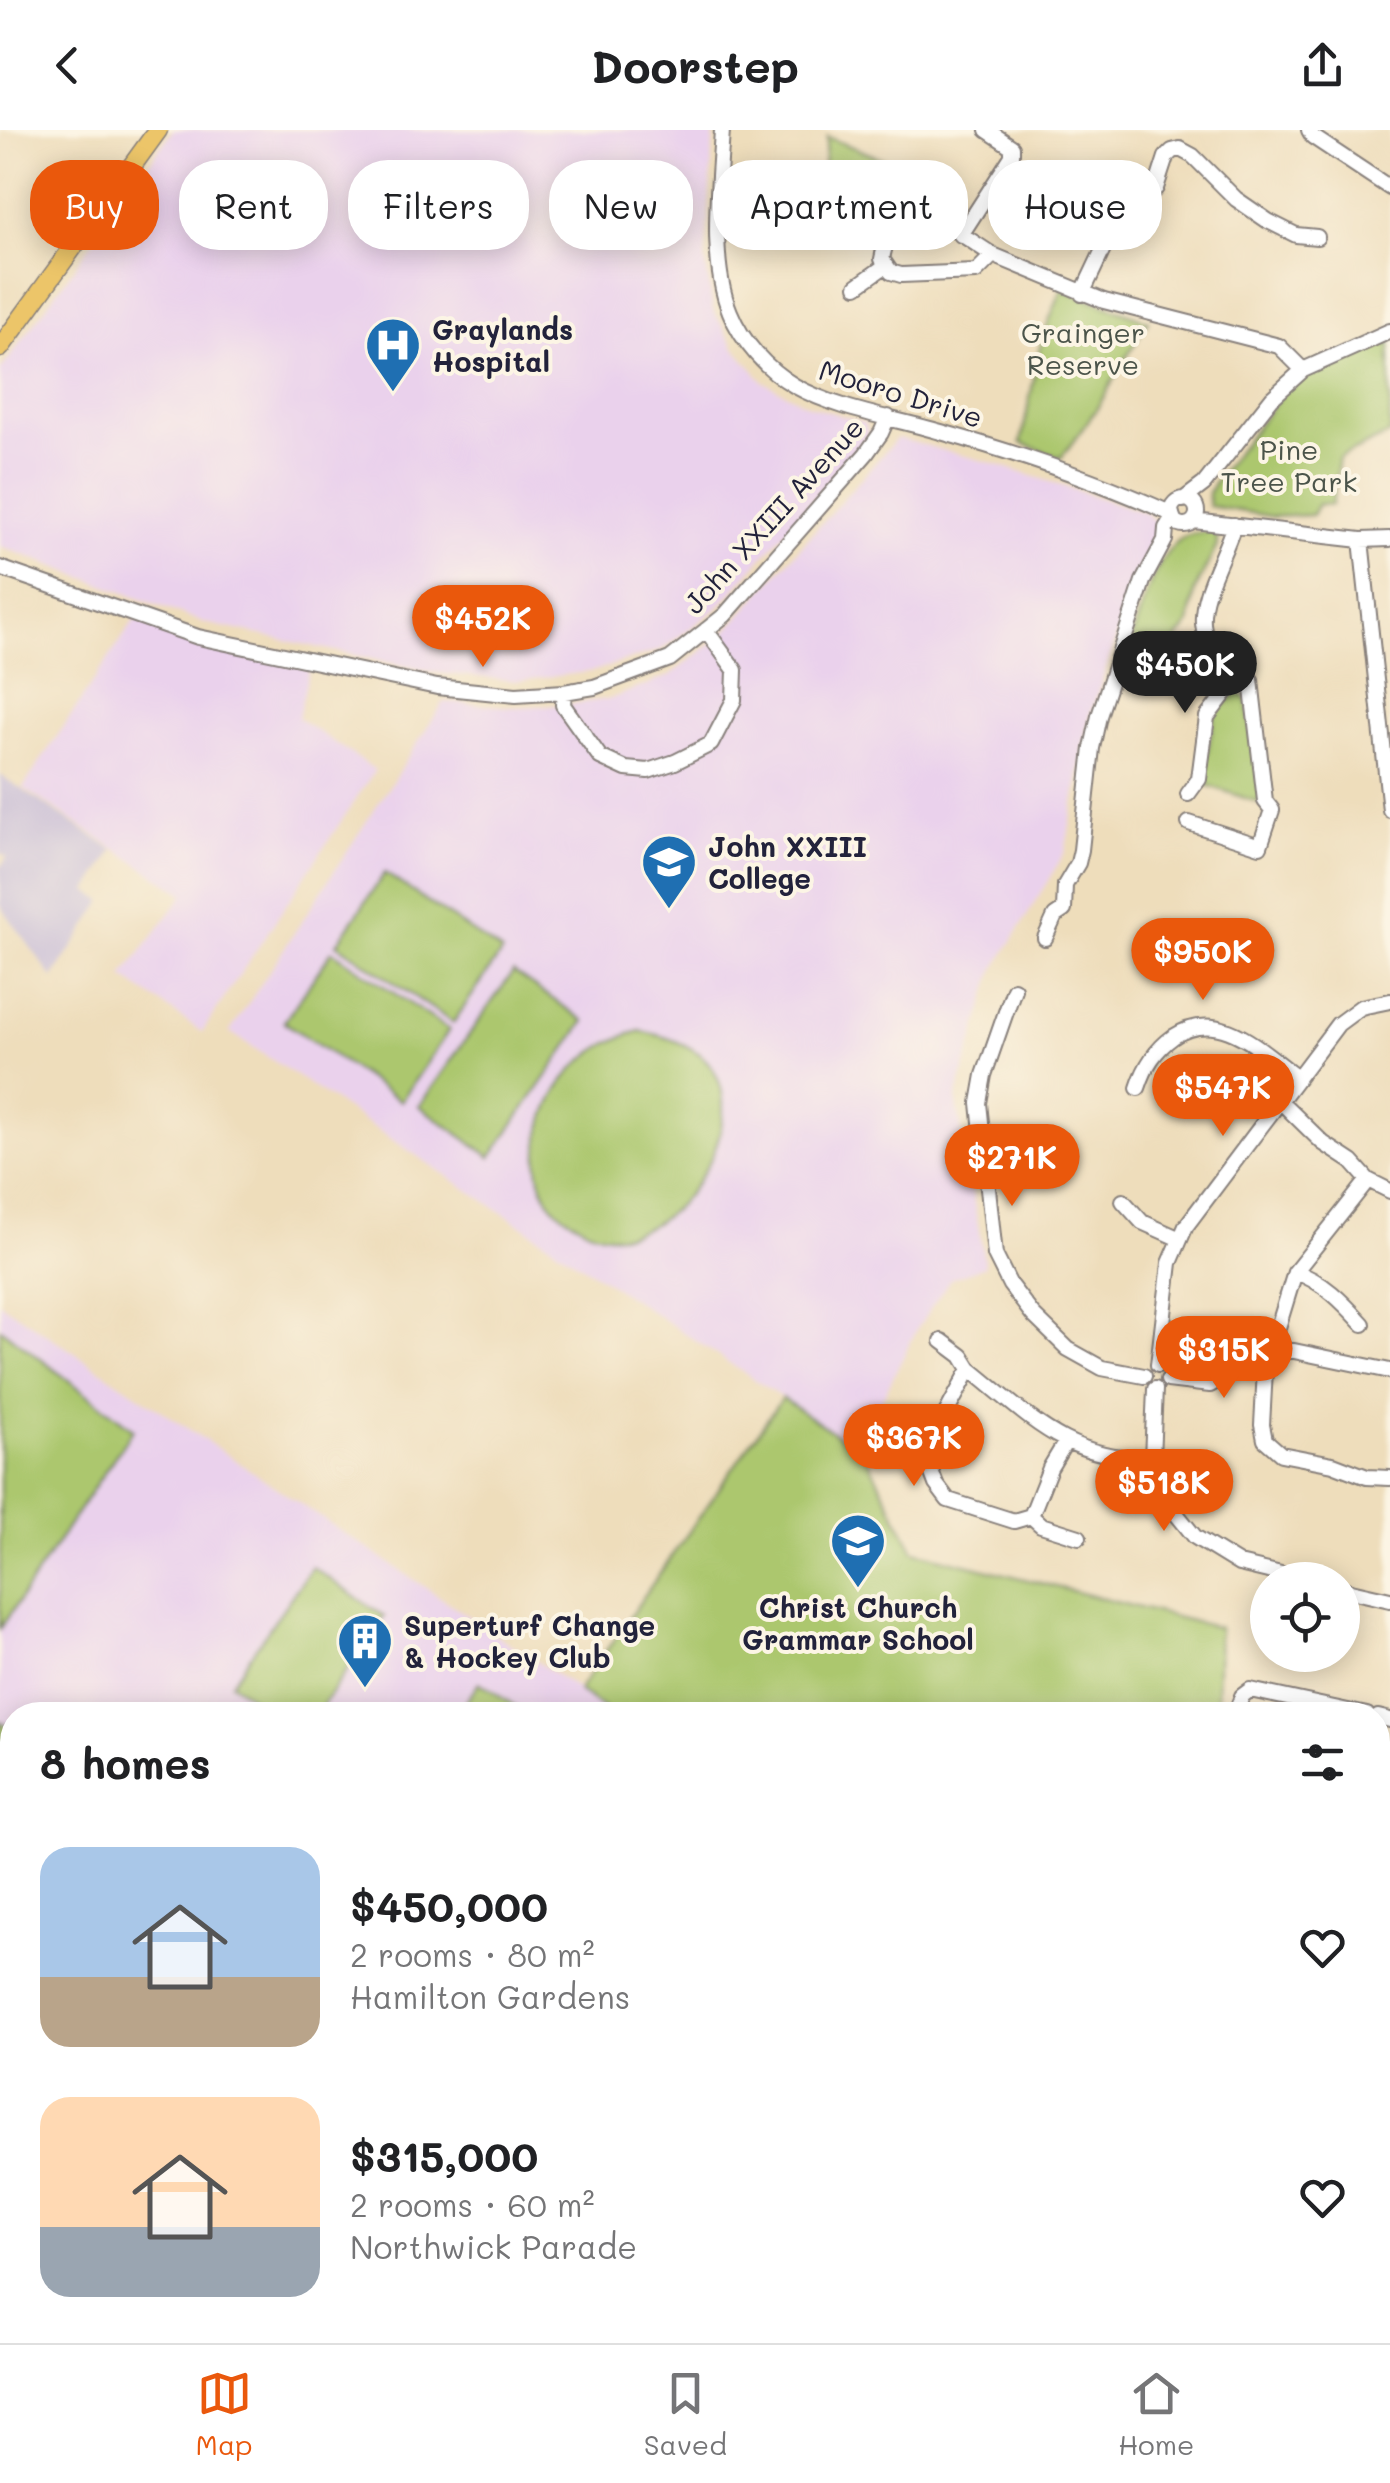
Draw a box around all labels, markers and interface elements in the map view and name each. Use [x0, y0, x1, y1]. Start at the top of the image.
text: Doorstep [591, 36, 799, 94]
icon: back [40, 38, 95, 93]
icon: share [1295, 38, 1350, 93]
chip: Buy [30, 160, 159, 250]
chip: Rent [179, 160, 328, 250]
chip: Filters [348, 160, 529, 250]
chip: New [549, 160, 693, 250]
chip: Apartment [713, 160, 968, 250]
chip: House [988, 160, 1162, 250]
place label: Graylands Hospital [432, 311, 573, 379]
park label: Grainger Reserve [1021, 314, 1145, 382]
hospital icon: Graylands Hospital [363, 315, 423, 394]
street label: Mooro Drive [815, 351, 987, 435]
street label: John XXIII Avenue [675, 409, 871, 621]
park label: Pine Tree Park [1221, 431, 1357, 499]
pin: $452K [413, 585, 553, 670]
text: $452K [434, 596, 532, 638]
pin: $450K [1115, 631, 1255, 716]
text: $450K [1135, 642, 1235, 684]
place label: John XXIII College [708, 828, 867, 896]
school or university icon: John XXIII College [639, 832, 699, 911]
pin: $950K [1133, 918, 1273, 1003]
text: $950K [1153, 929, 1253, 971]
pin: $547K [1153, 1054, 1293, 1139]
text: $547K [1174, 1065, 1272, 1107]
pin: $271K [942, 1124, 1082, 1209]
text: $271K [967, 1135, 1057, 1177]
pin: $315K [1154, 1316, 1294, 1401]
text: $315K [1178, 1327, 1270, 1369]
pin: $367K [844, 1404, 984, 1489]
text: $367K [865, 1415, 963, 1457]
pin: $518K [1094, 1449, 1234, 1534]
text: $518K [1117, 1460, 1211, 1502]
school or university icon: Christ Church Grammar School [828, 1511, 888, 1590]
map controls [1250, 1562, 1360, 1672]
button: locate [1250, 1562, 1360, 1672]
place label: Christ Church Grammar School [742, 1589, 974, 1657]
place label: Superturf Change & Hockey Club [404, 1607, 655, 1676]
building icon: Superturf Change & Hockey Club [335, 1611, 395, 1690]
text: 8 homes [40, 1735, 211, 1790]
icon: filters [1295, 1735, 1350, 1790]
text: $450,000 [350, 1878, 548, 1933]
icon: home [120, 1887, 240, 2007]
icon: heart [1295, 1920, 1350, 1975]
text: 2 rooms · 80 m² [350, 1933, 595, 1975]
text: Hamilton Gardens [350, 1975, 630, 2017]
text: $315,000 [350, 2128, 538, 2183]
icon: home [120, 2137, 240, 2257]
icon: heart [1295, 2170, 1350, 2225]
text: 2 rooms · 60 m² [350, 2183, 594, 2225]
text: Northwick Parade [350, 2225, 637, 2267]
tab: Map [196, 2366, 253, 2462]
tab: Saved [644, 2366, 727, 2462]
tab: Home [1118, 2366, 1194, 2462]

